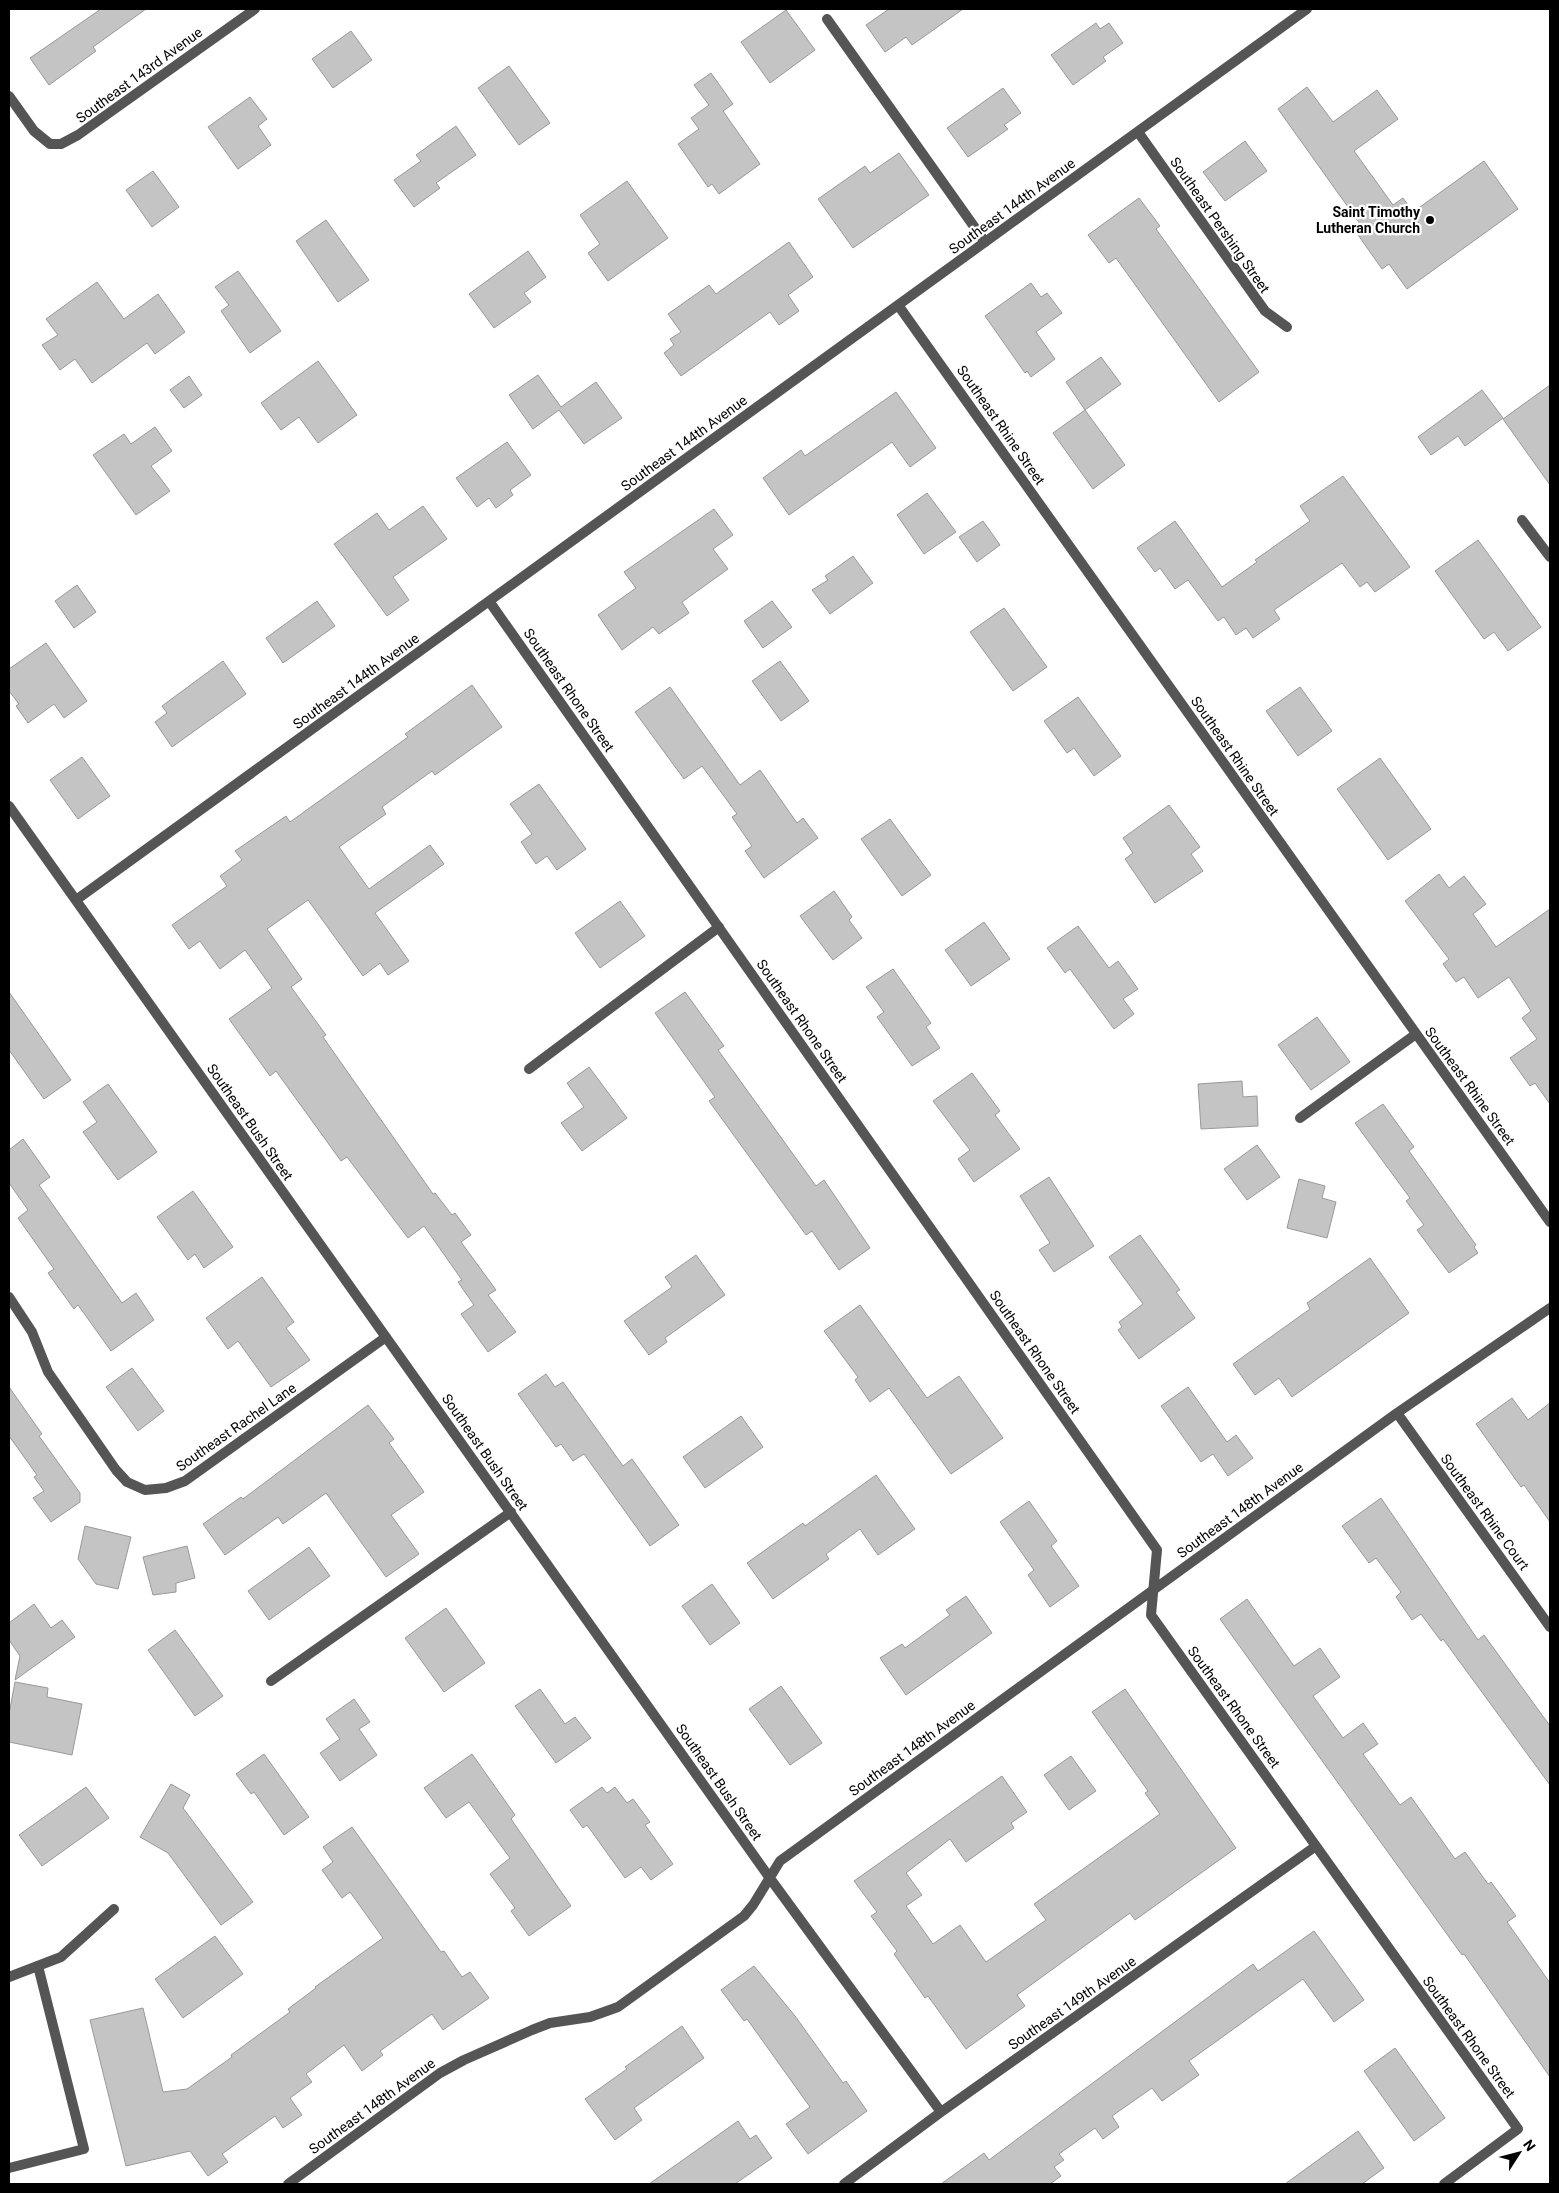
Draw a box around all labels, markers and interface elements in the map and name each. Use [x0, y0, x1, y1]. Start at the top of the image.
street label: Southeast 143rd Avenue [73, 24, 205, 126]
street label: Southeast Pershing Street [1167, 154, 1273, 296]
street label: Southeast 144th Avenue [946, 155, 1078, 257]
place label: Saint Timothy Lutheran Church [1316, 204, 1421, 236]
marker: Saint Timothy Lutheran Church [1424, 214, 1436, 226]
street label: Southeast Rhine Street [954, 362, 1048, 488]
street label: Southeast 144th Avenue [618, 392, 750, 494]
street label: Southeast Rhone Street [520, 625, 618, 755]
street label: Southeast 144th Avenue [290, 630, 422, 732]
street label: Southeast Rhine Street [1188, 693, 1282, 819]
street label: Southeast Rhone Street [753, 956, 851, 1086]
street label: Southeast Rhine Street [1422, 1024, 1518, 1148]
street label: Southeast Bush Street [204, 1061, 296, 1184]
street label: Southeast Rhone Street [986, 1287, 1084, 1417]
street label: Southeast Rachel Lane [173, 1380, 299, 1474]
street label: Southeast Bush Street [439, 1391, 531, 1514]
street label: Southeast Rhine Court [1438, 1451, 1533, 1573]
street label: Southeast 148th Avenue [1174, 1459, 1306, 1561]
street label: Southeast Rhone Street [1184, 1643, 1284, 1771]
street label: Southeast 148th Avenue [846, 1697, 978, 1799]
street label: Southeast Bush Street [673, 1721, 765, 1844]
street label: Southeast 149th Avenue [1005, 1953, 1139, 2053]
street label: Southeast Rhone Street [1419, 1973, 1519, 2101]
street label: Southeast 148th Avenue [306, 2055, 438, 2157]
north arrow [1494, 2128, 1544, 2178]
text: N [1520, 2137, 1539, 2154]

